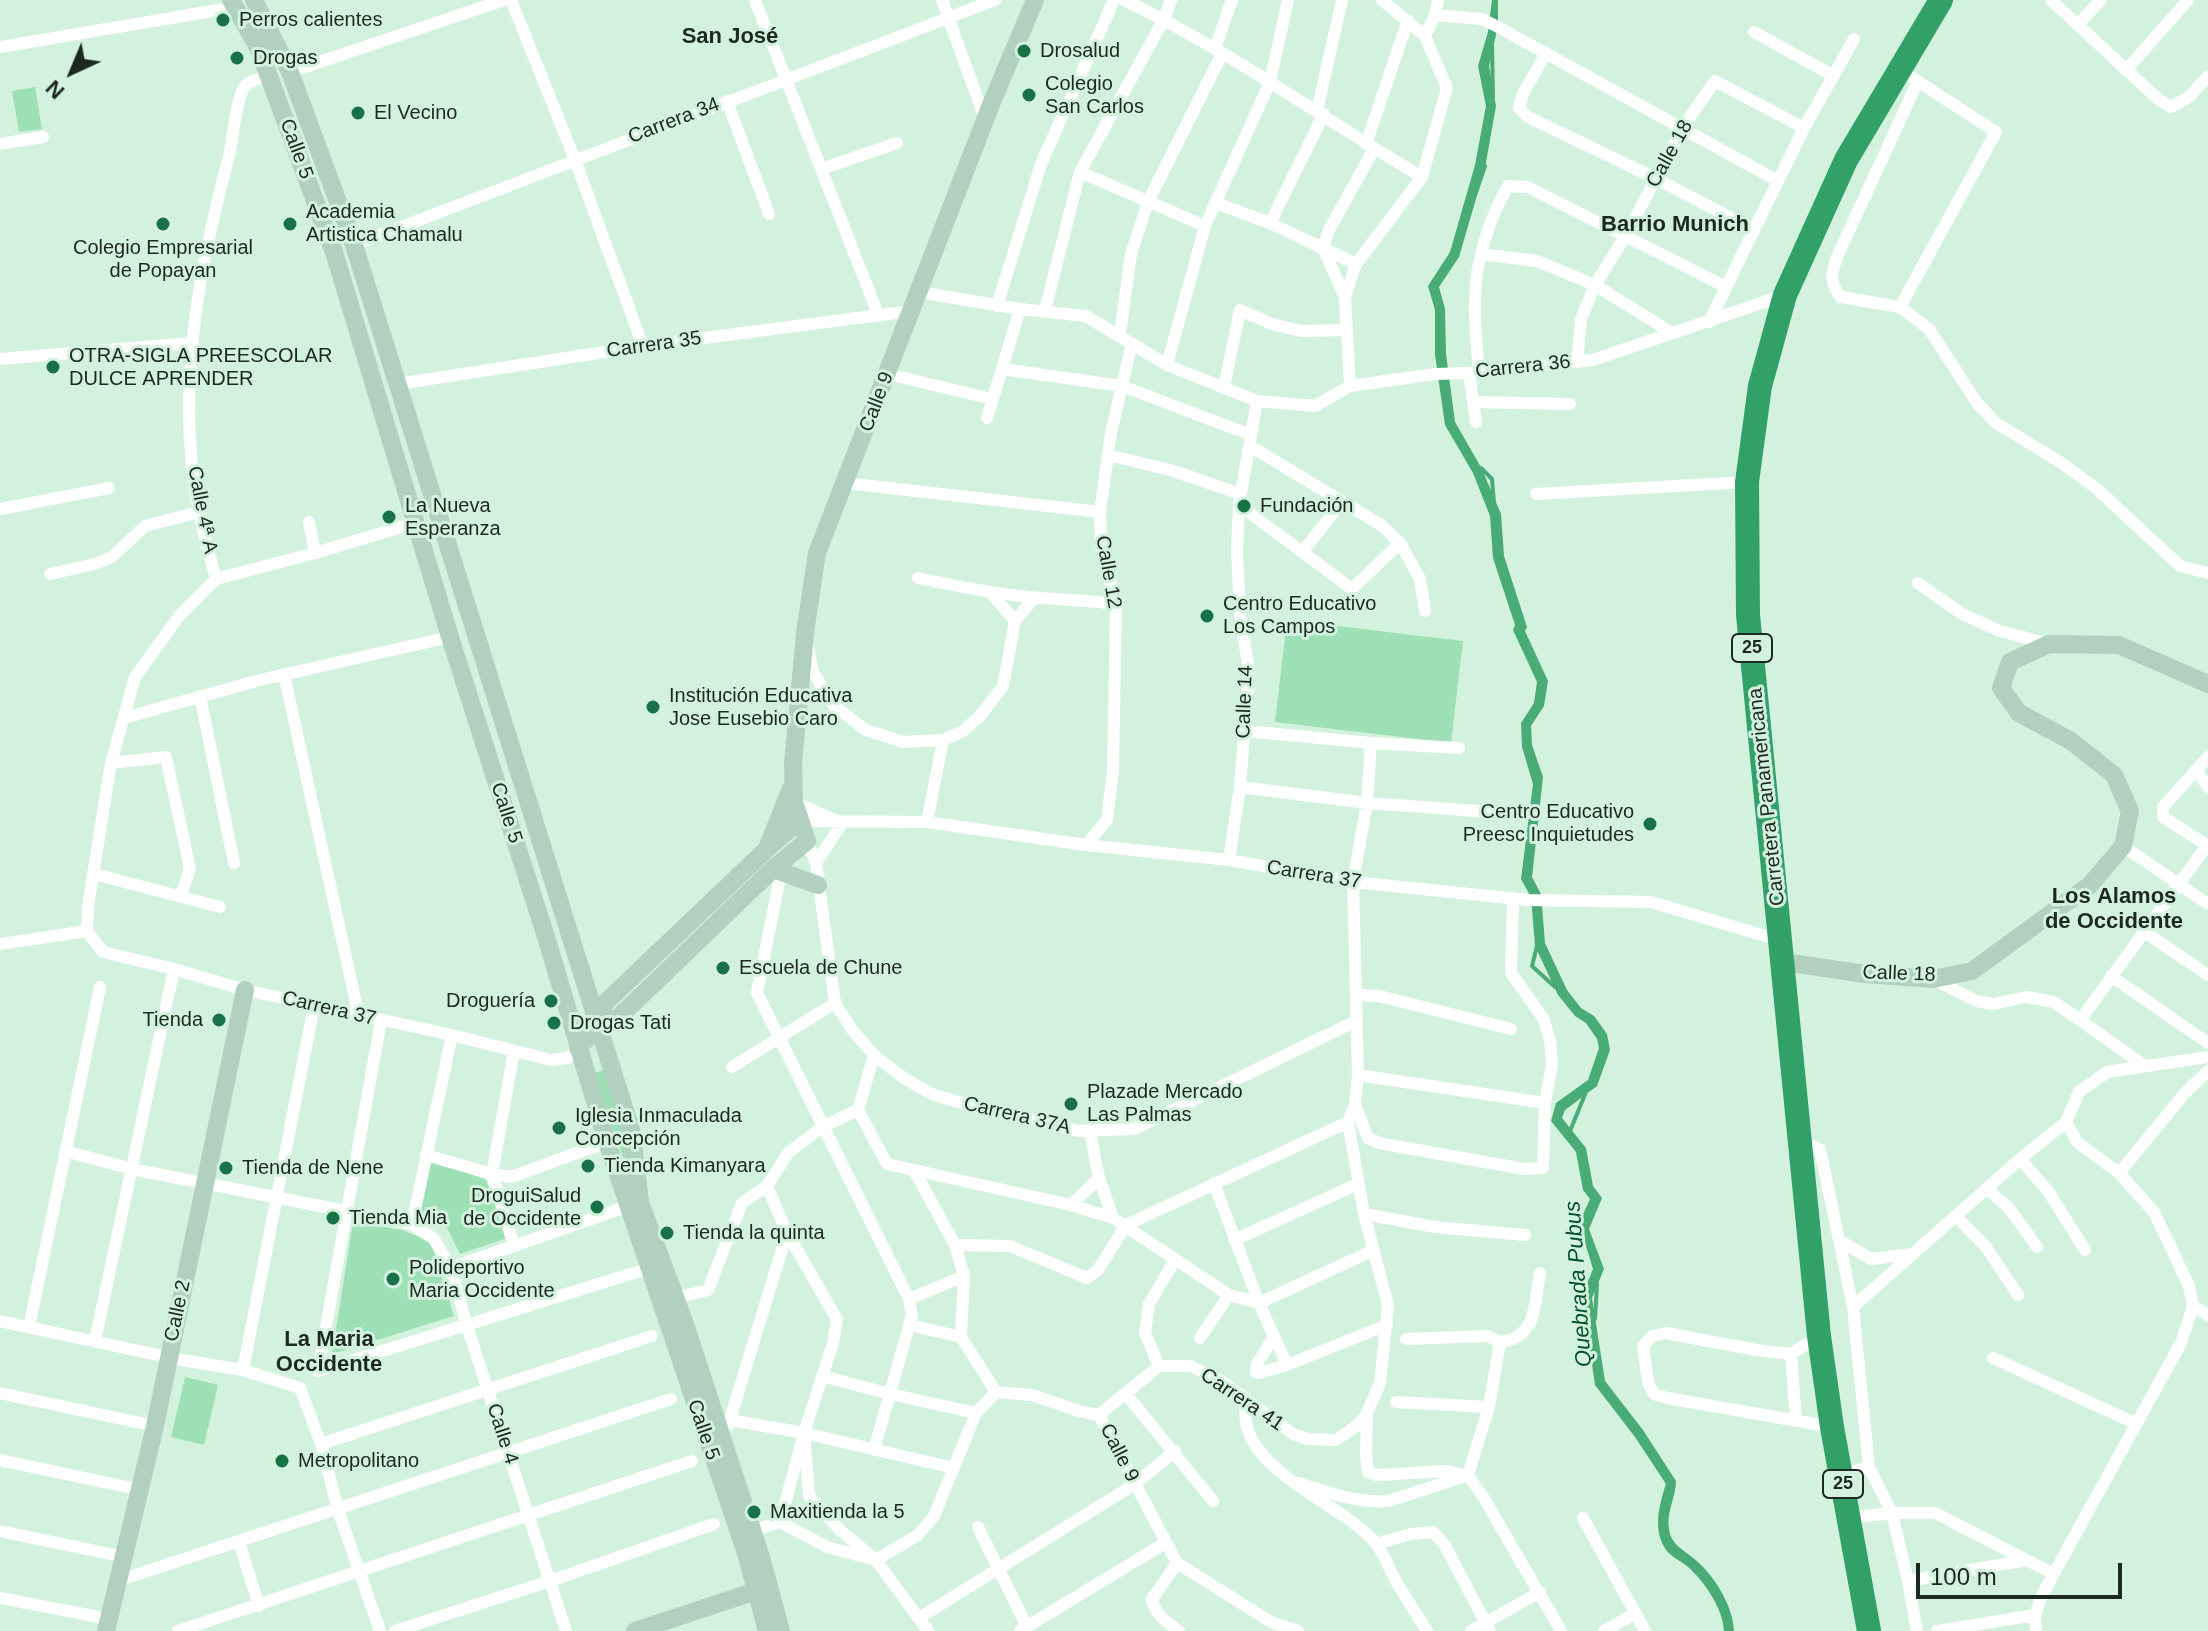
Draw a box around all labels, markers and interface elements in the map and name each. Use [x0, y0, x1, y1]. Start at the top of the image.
place label: Perros calientes [239, 8, 382, 32]
marker: Perros calientes [214, 11, 232, 29]
district label: San José [682, 24, 778, 50]
north arrow [32, 32, 112, 112]
place label: Drosalud [1040, 39, 1120, 63]
marker: Drosalud [1015, 42, 1033, 60]
place label: Drogas [253, 46, 317, 70]
marker: Drogas [228, 49, 246, 67]
place label: Colegio San Carlos [1045, 72, 1144, 119]
text: N [41, 75, 69, 104]
marker: Colegio San Carlos [1020, 86, 1038, 104]
street label: Carrera 34 [625, 93, 723, 149]
place label: El Vecino [374, 101, 457, 125]
marker: El Vecino [349, 104, 367, 122]
street label: Calle 5 [274, 116, 318, 182]
street label: Calle 18 [1642, 116, 1698, 192]
place label: Academia Artistica Chamalu [306, 200, 463, 247]
district label: Barrio Munich [1601, 212, 1749, 238]
marker: Colegio Empresarial de Popayan [154, 215, 172, 233]
marker: Academia Artistica Chamalu [281, 215, 299, 233]
place label: Colegio Empresarial de Popayan [73, 236, 253, 283]
street label: Carrera 35 [605, 326, 703, 364]
place label: OTRA-SIGLA PREESCOLAR DULCE APRENDER [69, 344, 332, 391]
street label: Carrera 36 [1474, 350, 1572, 384]
marker: OTRA-SIGLA PREESCOLAR DULCE APRENDER [44, 358, 62, 376]
street label: Calle 9 [855, 369, 899, 435]
street label: Calle 4ª A [182, 464, 222, 556]
place label: La Nueva Esperanza [405, 494, 501, 541]
place label: Fundación [1260, 494, 1353, 518]
marker: Fundación [1235, 497, 1253, 515]
marker: La Nueva Esperanza [380, 508, 398, 526]
street label: Calle 12 [1090, 534, 1126, 610]
place label: Centro Educativo Los Campos [1223, 592, 1376, 639]
marker: Centro Educativo Los Campos [1198, 607, 1216, 625]
road number: 25 [1732, 634, 1772, 662]
street label: Calle 14 [1232, 665, 1258, 739]
place label: Institución Educativa Jose Eusebio Caro [669, 684, 852, 731]
street label: Carretera Panamericana [1744, 687, 1790, 907]
marker: Institución Educativa Jose Eusebio Caro [644, 698, 662, 716]
street label: Calle 5 [485, 780, 527, 846]
place label: Centro Educativo Preesc Inquietudes [1463, 800, 1634, 847]
marker: Centro Educativo Preesc Inquietudes [1641, 815, 1659, 833]
street label: Carrera 37 [1265, 856, 1363, 894]
district label: Los Alamos de Occidente [2045, 884, 2183, 936]
place label: Escuela de Chune [739, 956, 902, 980]
marker: Escuela de Chune [714, 959, 732, 977]
street label: Calle 18 [1862, 961, 1936, 987]
street label: Carrera 37 [280, 987, 378, 1031]
place label: Droguería [446, 989, 535, 1013]
marker: Droguería [542, 992, 560, 1010]
place label: Tienda [143, 1008, 203, 1032]
marker: Tienda [210, 1011, 228, 1029]
place label: Drogas Tati [570, 1011, 671, 1035]
marker: Drogas Tati [545, 1014, 563, 1032]
place label: Plazade Mercado Las Palmas [1087, 1080, 1243, 1127]
street label: Carrera 37A [961, 1092, 1073, 1140]
marker: Plazade Mercado Las Palmas [1062, 1095, 1080, 1113]
place label: Iglesia Inmaculada Concepción [575, 1104, 742, 1151]
marker: Iglesia Inmaculada Concepción [550, 1119, 568, 1137]
place label: Tienda Kimanyara [604, 1154, 766, 1178]
place label: Tienda de Nene [242, 1156, 384, 1180]
marker: Tienda Kimanyara [579, 1157, 597, 1175]
marker: Tienda de Nene [217, 1159, 235, 1177]
place label: DroguiSalud de Occidente [463, 1184, 581, 1231]
marker: DroguiSalud de Occidente [588, 1198, 606, 1216]
water label: Quebrada Pubus [1560, 1200, 1598, 1368]
place label: Tienda Mia [349, 1206, 447, 1230]
marker: Tienda Mia [324, 1209, 342, 1227]
place label: Tienda la quinta [683, 1221, 825, 1245]
marker: Tienda la quinta [658, 1224, 676, 1242]
place label: Polideportivo Maria Occidente [409, 1256, 555, 1303]
marker: Polideportivo Maria Occidente [384, 1270, 402, 1288]
street label: Calle 2 [160, 1278, 196, 1344]
district label: La Maria Occidente [276, 1327, 382, 1378]
street label: Carrera 41 [1196, 1363, 1288, 1437]
street label: Calle 5 [682, 1397, 724, 1463]
street label: Calle 4 [481, 1401, 523, 1467]
street label: Calle 9 [1094, 1420, 1144, 1486]
place label: Metropolitano [298, 1449, 419, 1473]
marker: Metropolitano [273, 1452, 291, 1470]
road number: 25 [1823, 1470, 1863, 1498]
place label: Maxitienda la 5 [770, 1500, 905, 1524]
marker: Maxitienda la 5 [745, 1503, 763, 1521]
scale bar [1920, 1547, 2126, 1597]
text: 100 m [1930, 1563, 1997, 1590]

